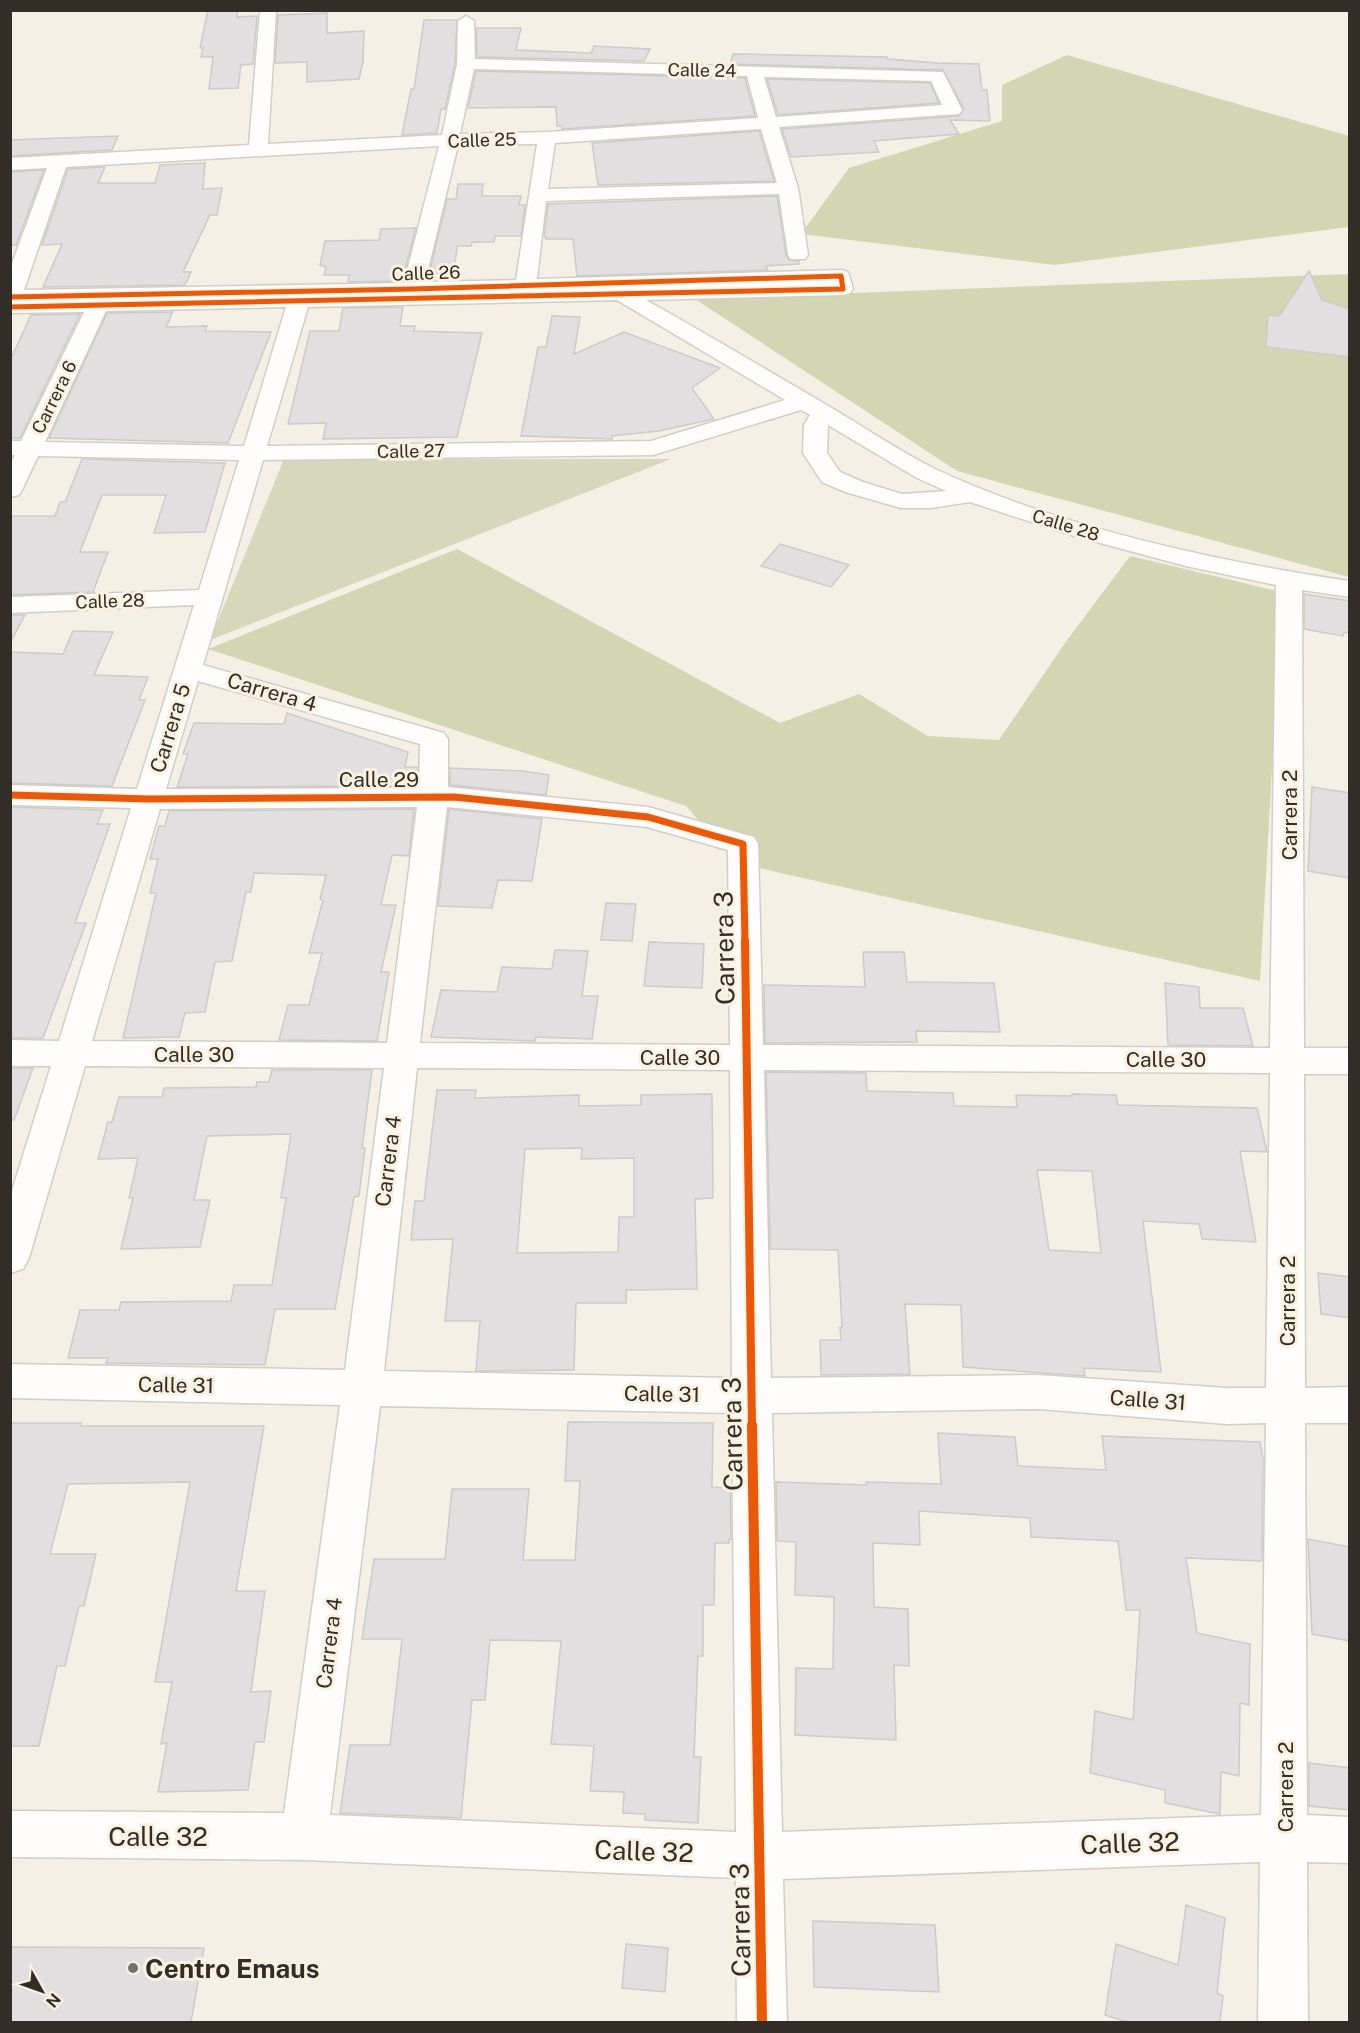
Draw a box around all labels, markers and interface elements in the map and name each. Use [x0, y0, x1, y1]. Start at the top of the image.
street label: Calle 24 [667, 59, 737, 81]
street label: Calle 25 [447, 128, 517, 152]
street label: Calle 26 [391, 261, 461, 285]
street label: Carrera 6 [27, 357, 81, 437]
street label: Calle 27 [377, 440, 445, 462]
street label: Calle 28 [1030, 505, 1102, 545]
street label: Calle 28 [75, 589, 145, 613]
street label: Carrera 4 [224, 667, 320, 717]
street label: Carrera 5 [145, 680, 195, 776]
street label: Calle 29 [339, 767, 419, 792]
street label: Carrera 2 [1277, 769, 1302, 861]
street label: Carrera 3 [708, 891, 740, 1005]
street label: Calle 30 [154, 1042, 234, 1067]
street label: Calle 30 [640, 1045, 720, 1070]
street label: Calle 30 [1126, 1047, 1206, 1072]
street label: Carrera 4 [370, 1114, 406, 1208]
street label: Carrera 2 [1275, 1255, 1300, 1347]
street label: Calle 31 [138, 1372, 214, 1398]
street label: Carrera 3 [716, 1377, 748, 1491]
street label: Calle 31 [624, 1381, 700, 1407]
street label: Calle 31 [1109, 1385, 1187, 1415]
street label: Carrera 4 [311, 1596, 347, 1690]
street label: Carrera 2 [1273, 1741, 1298, 1833]
street label: Calle 32 [108, 1821, 208, 1852]
street label: Calle 32 [1080, 1826, 1180, 1860]
street label: Calle 32 [594, 1834, 694, 1868]
street label: Carrera 3 [724, 1863, 756, 1977]
place label: Centro Emaus [145, 1953, 319, 1984]
north arrow [12, 1961, 72, 2021]
marker: Centro Emaus [126, 1961, 140, 1975]
text: N [42, 1989, 64, 2011]

